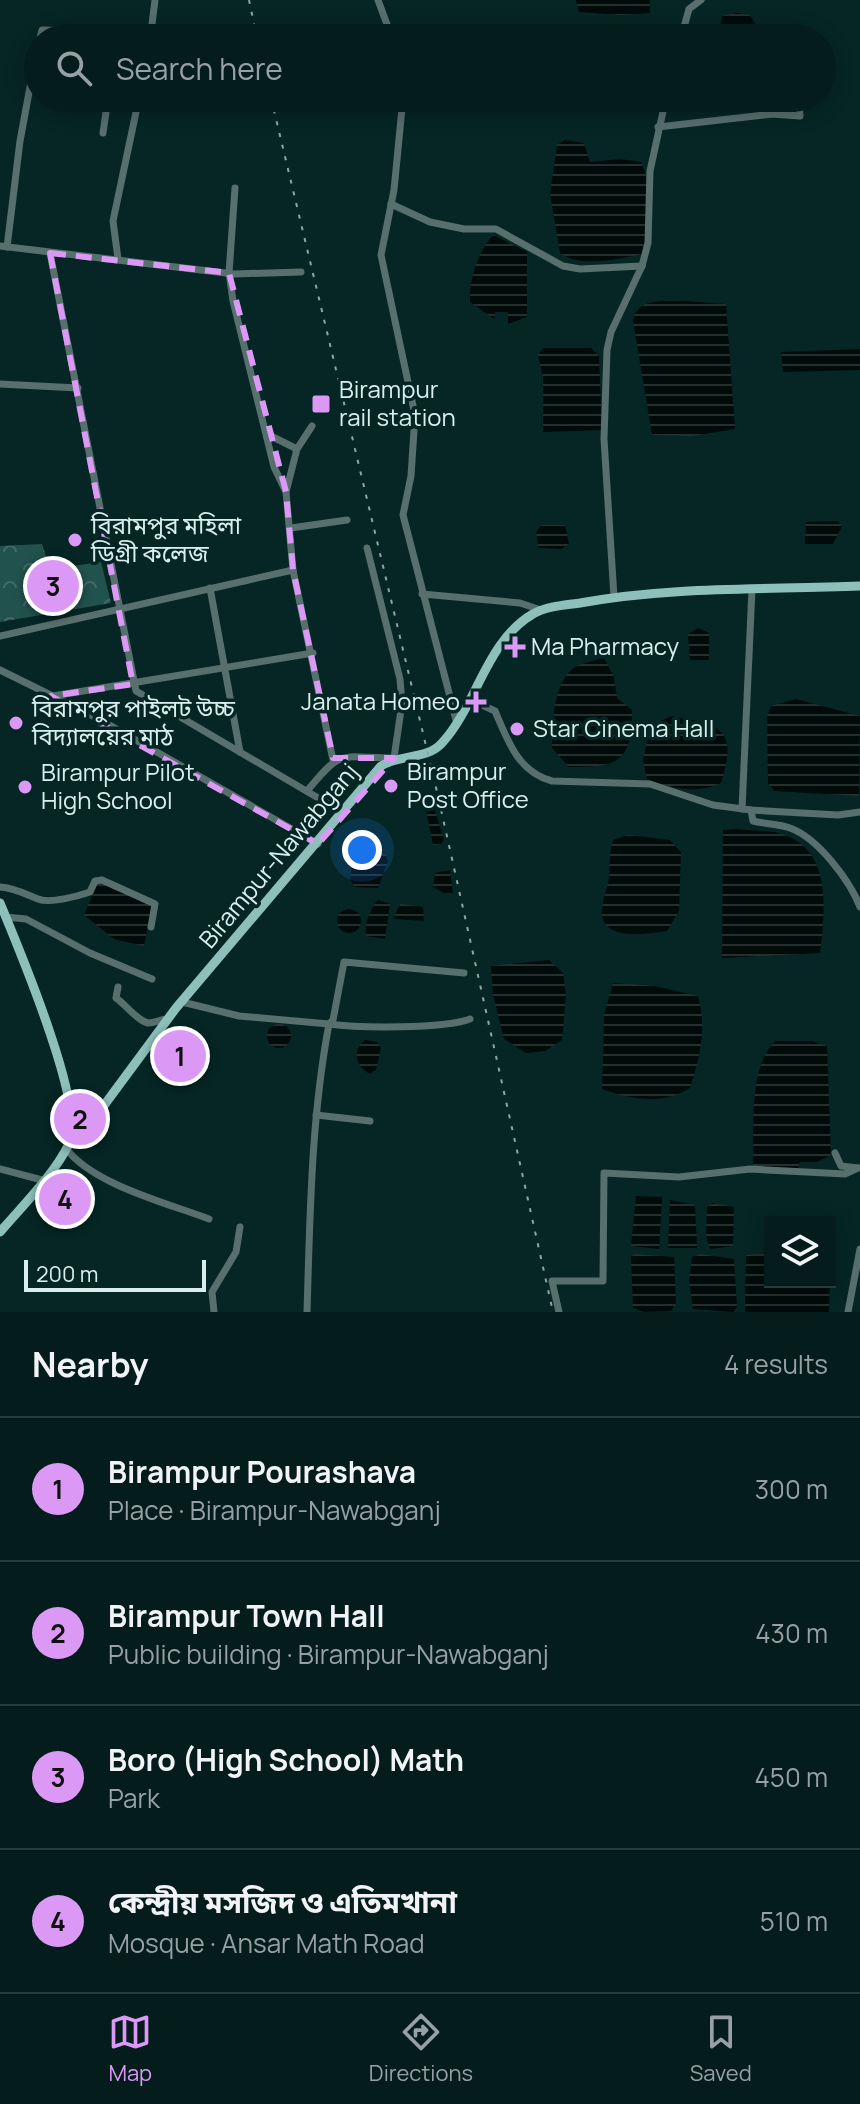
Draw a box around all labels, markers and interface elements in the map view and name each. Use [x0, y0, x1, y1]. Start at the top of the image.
search box [24, 24, 836, 112]
icon: search [52, 46, 96, 90]
text: Search here [116, 48, 283, 89]
place label: Birampur rail station [339, 372, 456, 433]
marker: Birampur rail station [310, 393, 332, 415]
place label: বিরামপুর মহিলা ডিগ্রী কলেজ [90, 508, 242, 569]
marker: বিরামপুর মহিলা ডিগ্রী কলেজ [66, 531, 84, 549]
pin: 3 [27, 556, 79, 616]
place label: Ma Pharmacy [531, 629, 680, 662]
marker: Ma Pharmacy [506, 638, 524, 656]
place label: Janata Homeo [301, 684, 460, 717]
place label: বিরামপুর পাইলট উচ্চ বিদ্যালয়ের মাঠ [31, 691, 236, 752]
marker: Janata Homeo [467, 693, 485, 711]
place label: Star Cinema Hall [533, 711, 714, 744]
marker: বিরামপুর পাইলট উচ্চ বিদ্যালয়ের মাঠ [7, 714, 25, 732]
marker: Star Cinema Hall [508, 720, 526, 738]
place label: Birampur Post Office [407, 754, 529, 815]
place label: Birampur Pilot High School [41, 755, 195, 816]
street label: Birampur-Nawabganj [191, 756, 365, 954]
marker: Birampur Post Office [382, 777, 400, 795]
marker: Birampur Pilot High School [16, 778, 34, 796]
your location [342, 830, 382, 870]
pin: 1 [154, 1026, 206, 1086]
pin: 2 [54, 1089, 106, 1149]
pin: 4 [39, 1169, 91, 1229]
map controls [764, 1216, 836, 1288]
button: layers [764, 1216, 836, 1288]
scale bar [24, 1256, 206, 1292]
text: 200 m [36, 1259, 98, 1289]
text: Nearby [32, 1341, 148, 1387]
text: 4 results [724, 1346, 828, 1382]
text: Birampur Pourashava [108, 1451, 416, 1492]
text: 1 [52, 1471, 64, 1507]
text: 300 m [755, 1471, 828, 1507]
text: Place · Birampur-Nawabganj [108, 1492, 441, 1528]
text: Birampur Town Hall [108, 1595, 385, 1636]
text: 2 [50, 1615, 66, 1651]
text: 430 m [755, 1615, 828, 1651]
text: Public building · Birampur-Nawabganj [108, 1636, 549, 1672]
text: Boro (High School) Math [108, 1739, 464, 1780]
text: 3 [50, 1759, 66, 1795]
text: 450 m [755, 1759, 828, 1795]
text: Park [108, 1780, 160, 1816]
text: কেন্দ্রীয় মসজিদ ও এতিমখানা [108, 1881, 457, 1922]
text: 4 [50, 1903, 66, 1939]
text: 510 m [760, 1903, 828, 1939]
text: Mosque · Ansar Math Road [108, 1925, 425, 1961]
tab: Map [108, 2010, 152, 2088]
tab: Directions [369, 2010, 473, 2088]
tab: Saved [690, 2010, 752, 2088]

